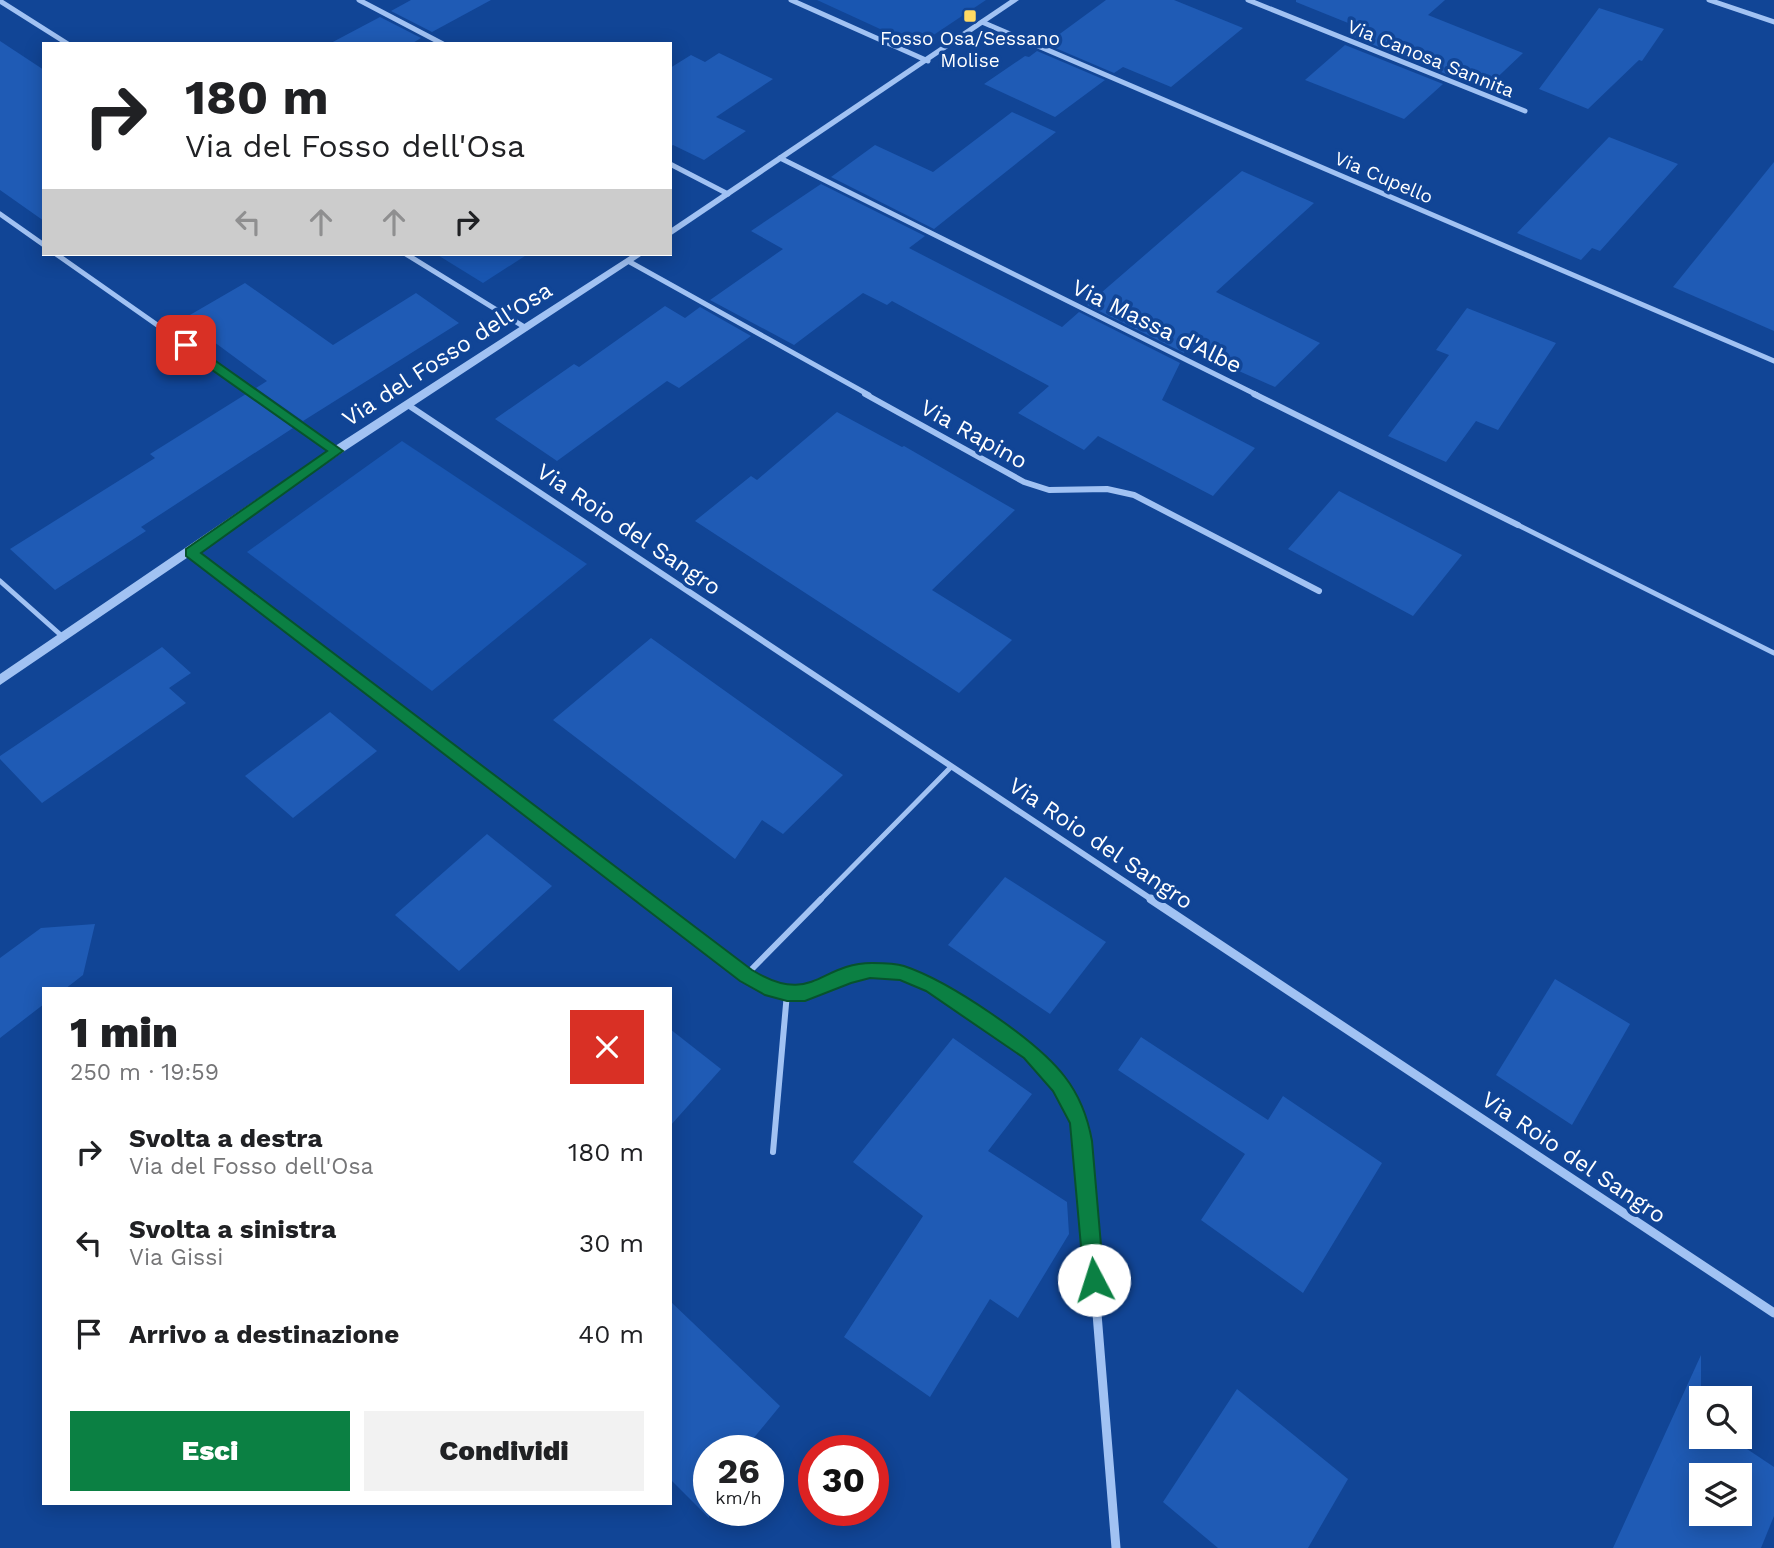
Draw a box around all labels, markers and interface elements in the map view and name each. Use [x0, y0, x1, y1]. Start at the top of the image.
marker: Fosso Osa/Sessano Molise [962, 8, 978, 24]
street label: Via Canosa Sannita [1344, 14, 1518, 103]
place label: Fosso Osa/Sessano Molise [880, 27, 1060, 72]
text: 180 m [185, 68, 329, 126]
icon: right [70, 70, 161, 161]
text: Via del Fosso dell'Osa [185, 127, 525, 165]
street label: Via Cupello [1331, 146, 1437, 209]
icon: left [229, 203, 267, 241]
icon: ahead [302, 203, 340, 241]
icon: ahead [375, 203, 413, 241]
icon: right [448, 203, 486, 241]
street label: Via Massa d'Albe [1067, 274, 1246, 379]
street label: Via del Fosso dell'Osa [337, 277, 557, 432]
pin [156, 315, 216, 375]
icon: arrive [167, 326, 205, 364]
street label: Via Rapino [916, 394, 1032, 475]
street label: Via Roio del Sangro [531, 458, 726, 601]
street label: Via Roio del Sangro [1003, 772, 1198, 915]
text: 1 min [70, 1008, 178, 1057]
button: close [570, 1010, 644, 1084]
text: 250 m · 19:59 [70, 1059, 219, 1086]
street label: Via Roio del Sangro [1476, 1086, 1671, 1229]
text: Svolta a destra [129, 1123, 322, 1153]
icon: right [70, 1133, 108, 1171]
text: 180 m [568, 1137, 644, 1167]
text: Via del Fosso dell'Osa [129, 1153, 374, 1180]
text: Svolta a sinistra [129, 1214, 336, 1244]
icon: left [70, 1224, 108, 1262]
text: 30 m [579, 1228, 644, 1258]
position arrow [1057, 1243, 1131, 1317]
text: Via Gissi [129, 1244, 223, 1271]
icon: arrive [70, 1315, 108, 1353]
text: Arrivo a destinazione [129, 1319, 399, 1349]
text: 40 m [578, 1319, 644, 1349]
map controls [1689, 1386, 1752, 1526]
button: search [1689, 1386, 1752, 1449]
button: Esci [70, 1411, 350, 1491]
button: Condividi [364, 1411, 644, 1491]
speed limit sign: 30 [798, 1435, 889, 1526]
text: 26 [717, 1450, 760, 1492]
button: layers [1689, 1463, 1752, 1526]
text: km/h [715, 1487, 762, 1508]

